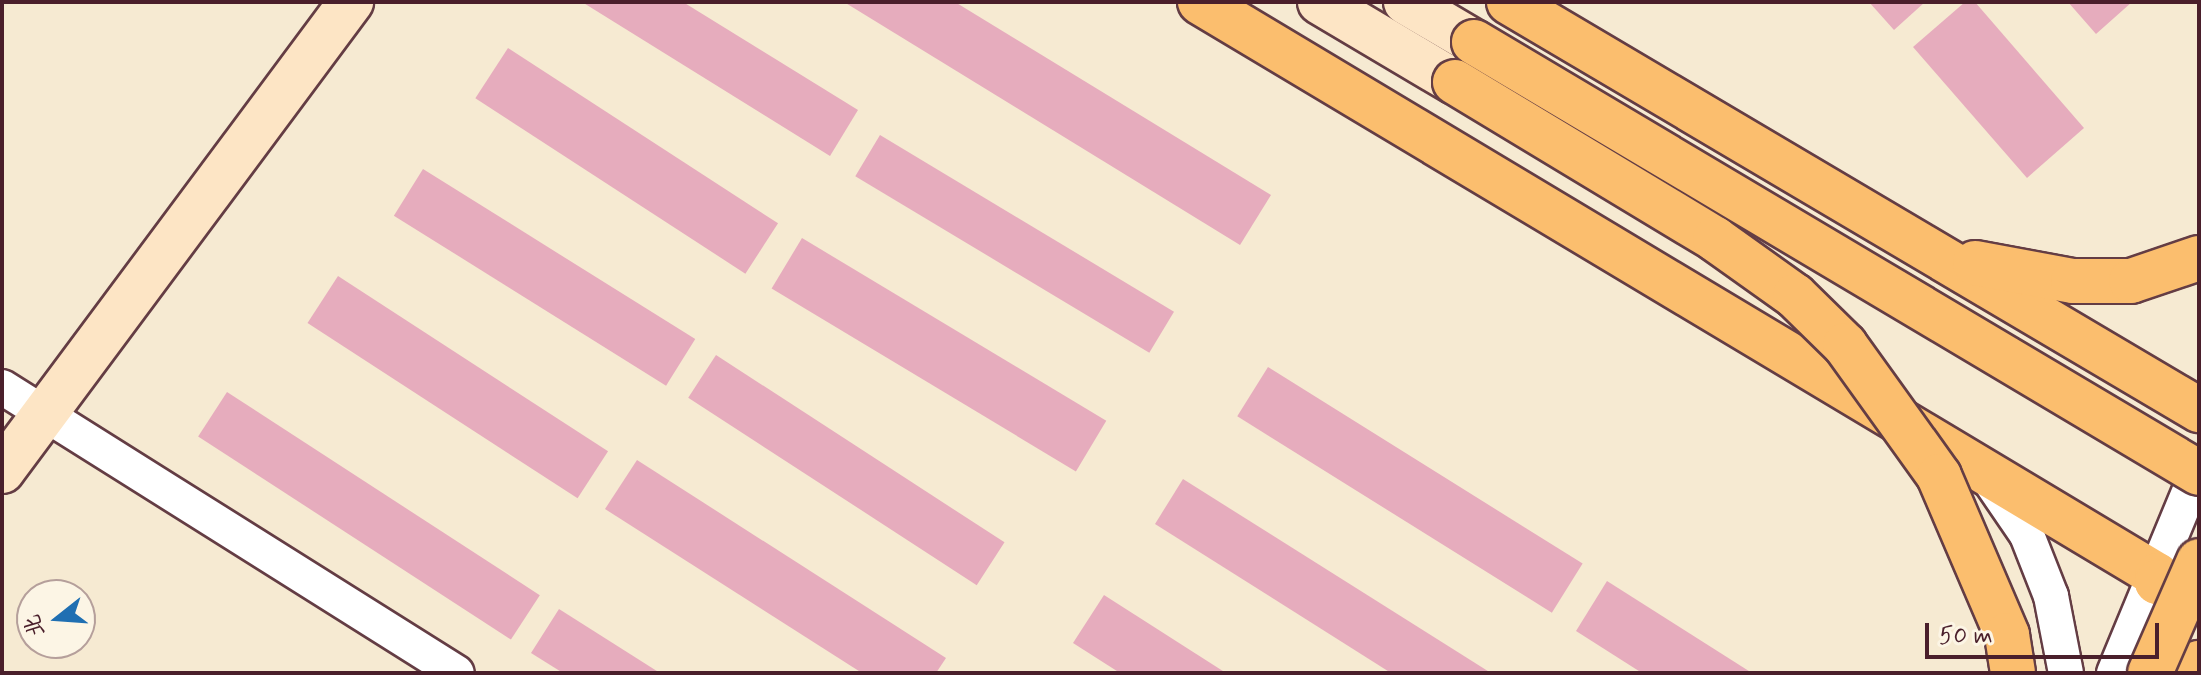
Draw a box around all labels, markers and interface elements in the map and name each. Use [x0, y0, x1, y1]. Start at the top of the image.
north arrow [16, 579, 96, 659]
scale bar [1929, 607, 2163, 657]
text: 北 [18, 611, 52, 640]
text: 50 m [1939, 621, 1993, 652]

